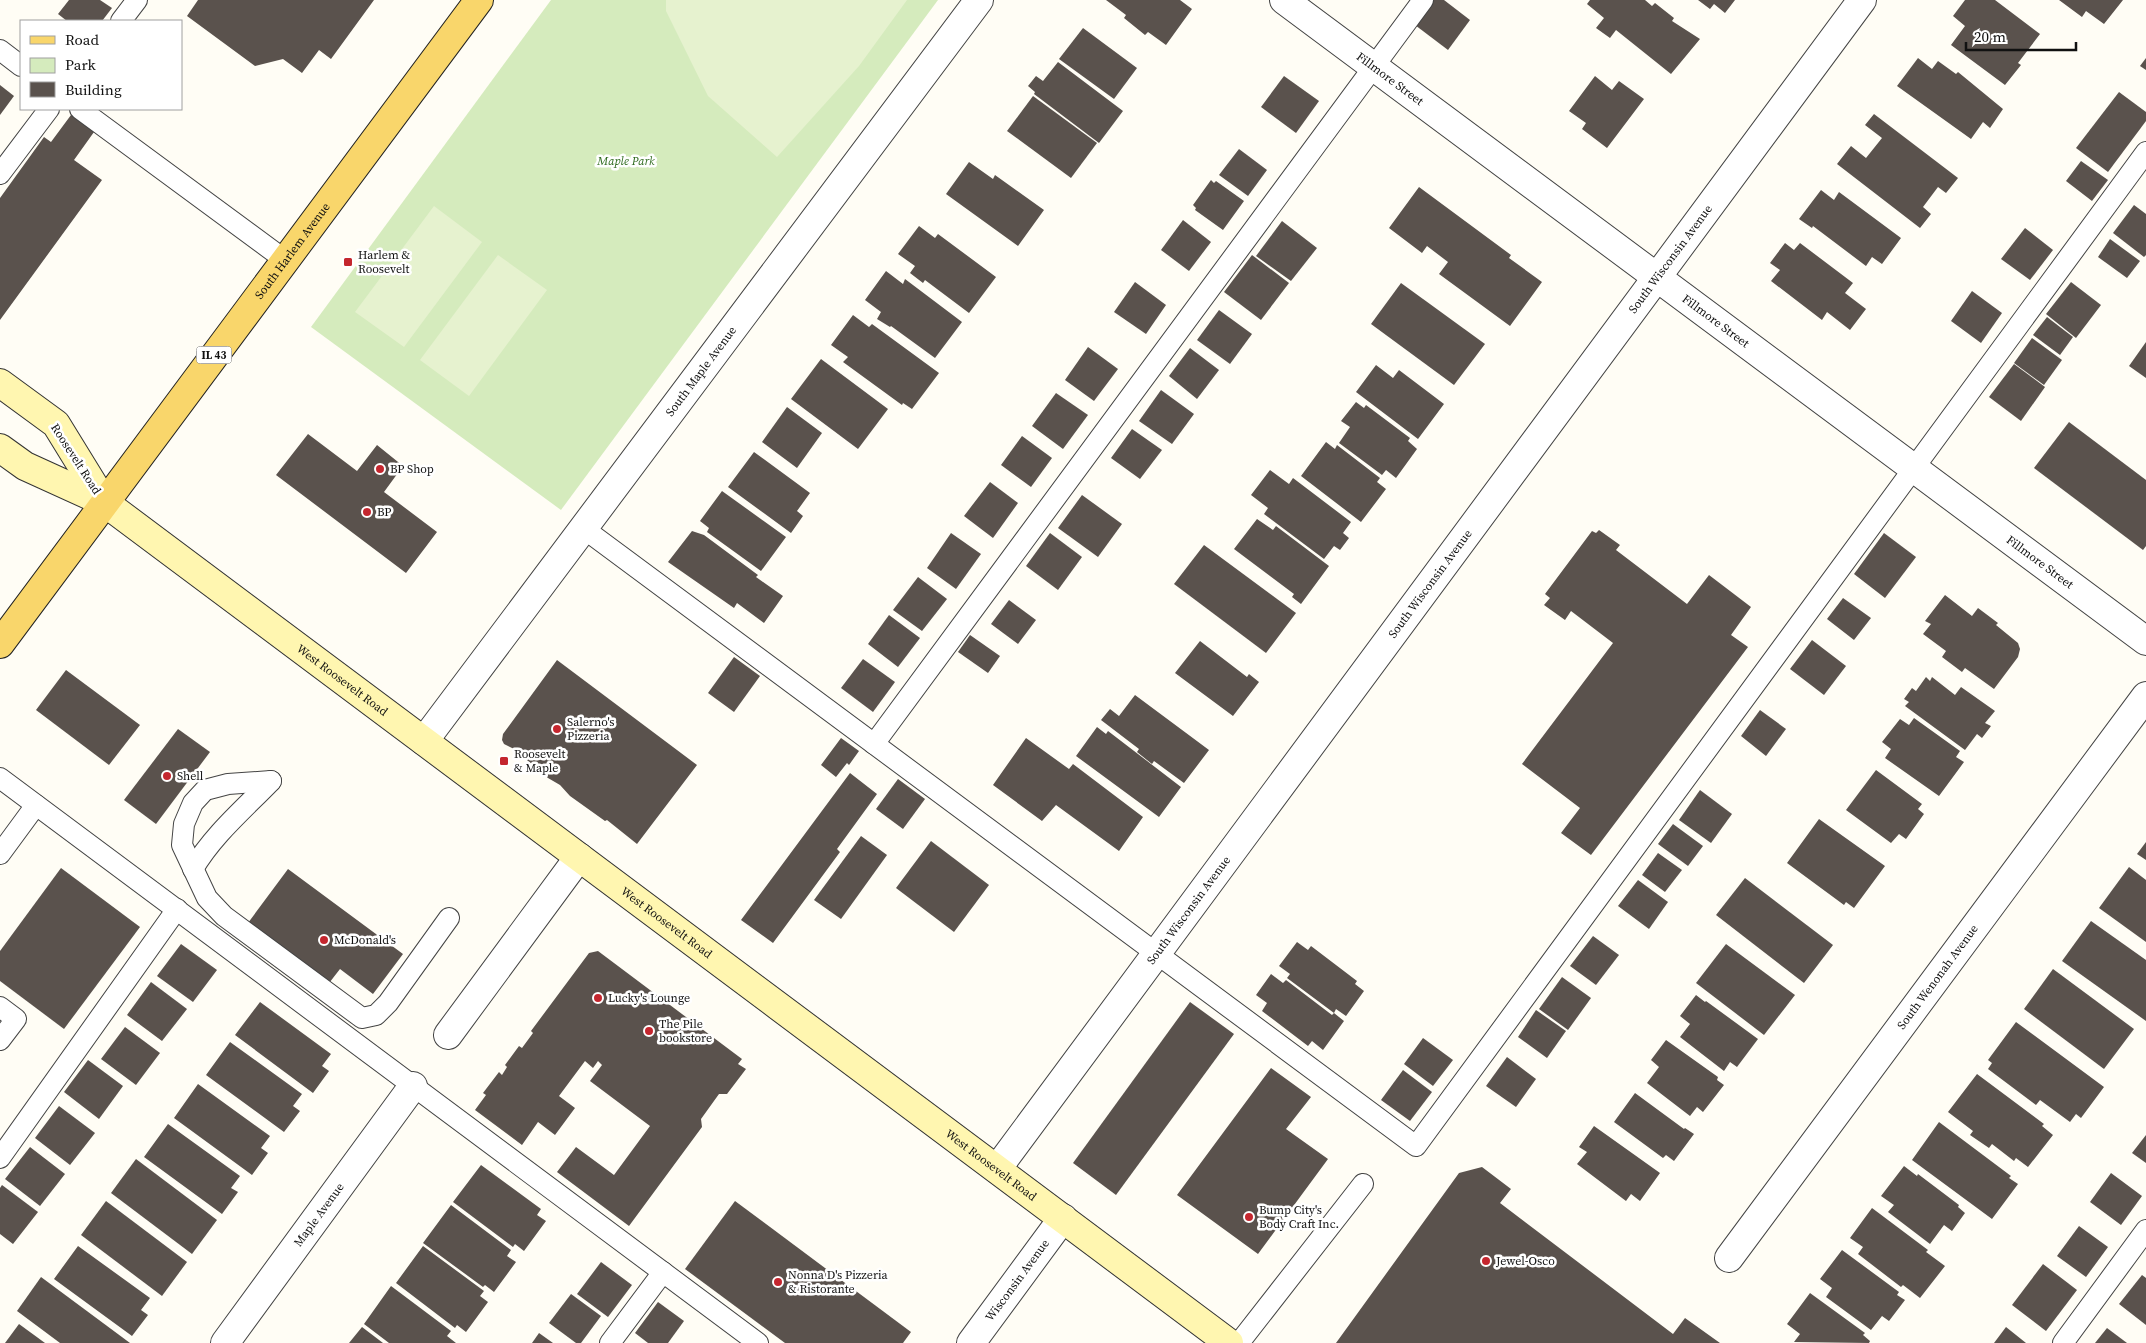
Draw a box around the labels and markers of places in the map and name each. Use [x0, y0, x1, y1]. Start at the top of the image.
place label: Harlem & Roosevelt [358, 247, 411, 277]
marker: Harlem & Roosevelt [342, 256, 354, 268]
place label: BP Shop [390, 461, 434, 477]
marker: BP Shop [374, 463, 386, 475]
place label: BP [377, 504, 391, 520]
marker: BP [361, 506, 373, 518]
place label: Salerno's Pizzeria [567, 714, 614, 744]
marker: Salerno's Pizzeria [551, 723, 563, 735]
place label: Roosevelt & Maple [514, 746, 565, 776]
marker: Roosevelt & Maple [498, 755, 510, 767]
place label: Shell [177, 768, 204, 784]
marker: Shell [161, 770, 173, 782]
place label: McDonald's [334, 932, 396, 948]
marker: McDonald's [318, 934, 330, 946]
place label: Lucky's Lounge [608, 990, 690, 1006]
marker: Lucky's Lounge [592, 992, 604, 1004]
place label: The Pile bookstore [659, 1016, 712, 1046]
marker: The Pile bookstore [643, 1025, 655, 1037]
place label: Bump City's Body Craft Inc. [1259, 1202, 1339, 1232]
marker: Bump City's Body Craft Inc. [1243, 1211, 1255, 1223]
place label: Jewel-Osco [1495, 1253, 1555, 1269]
marker: Jewel-Osco [1480, 1255, 1492, 1267]
place label: Nonna D's Pizzeria & Ristorante [788, 1267, 889, 1297]
marker: Nonna D's Pizzeria & Ristorante [772, 1276, 784, 1288]

